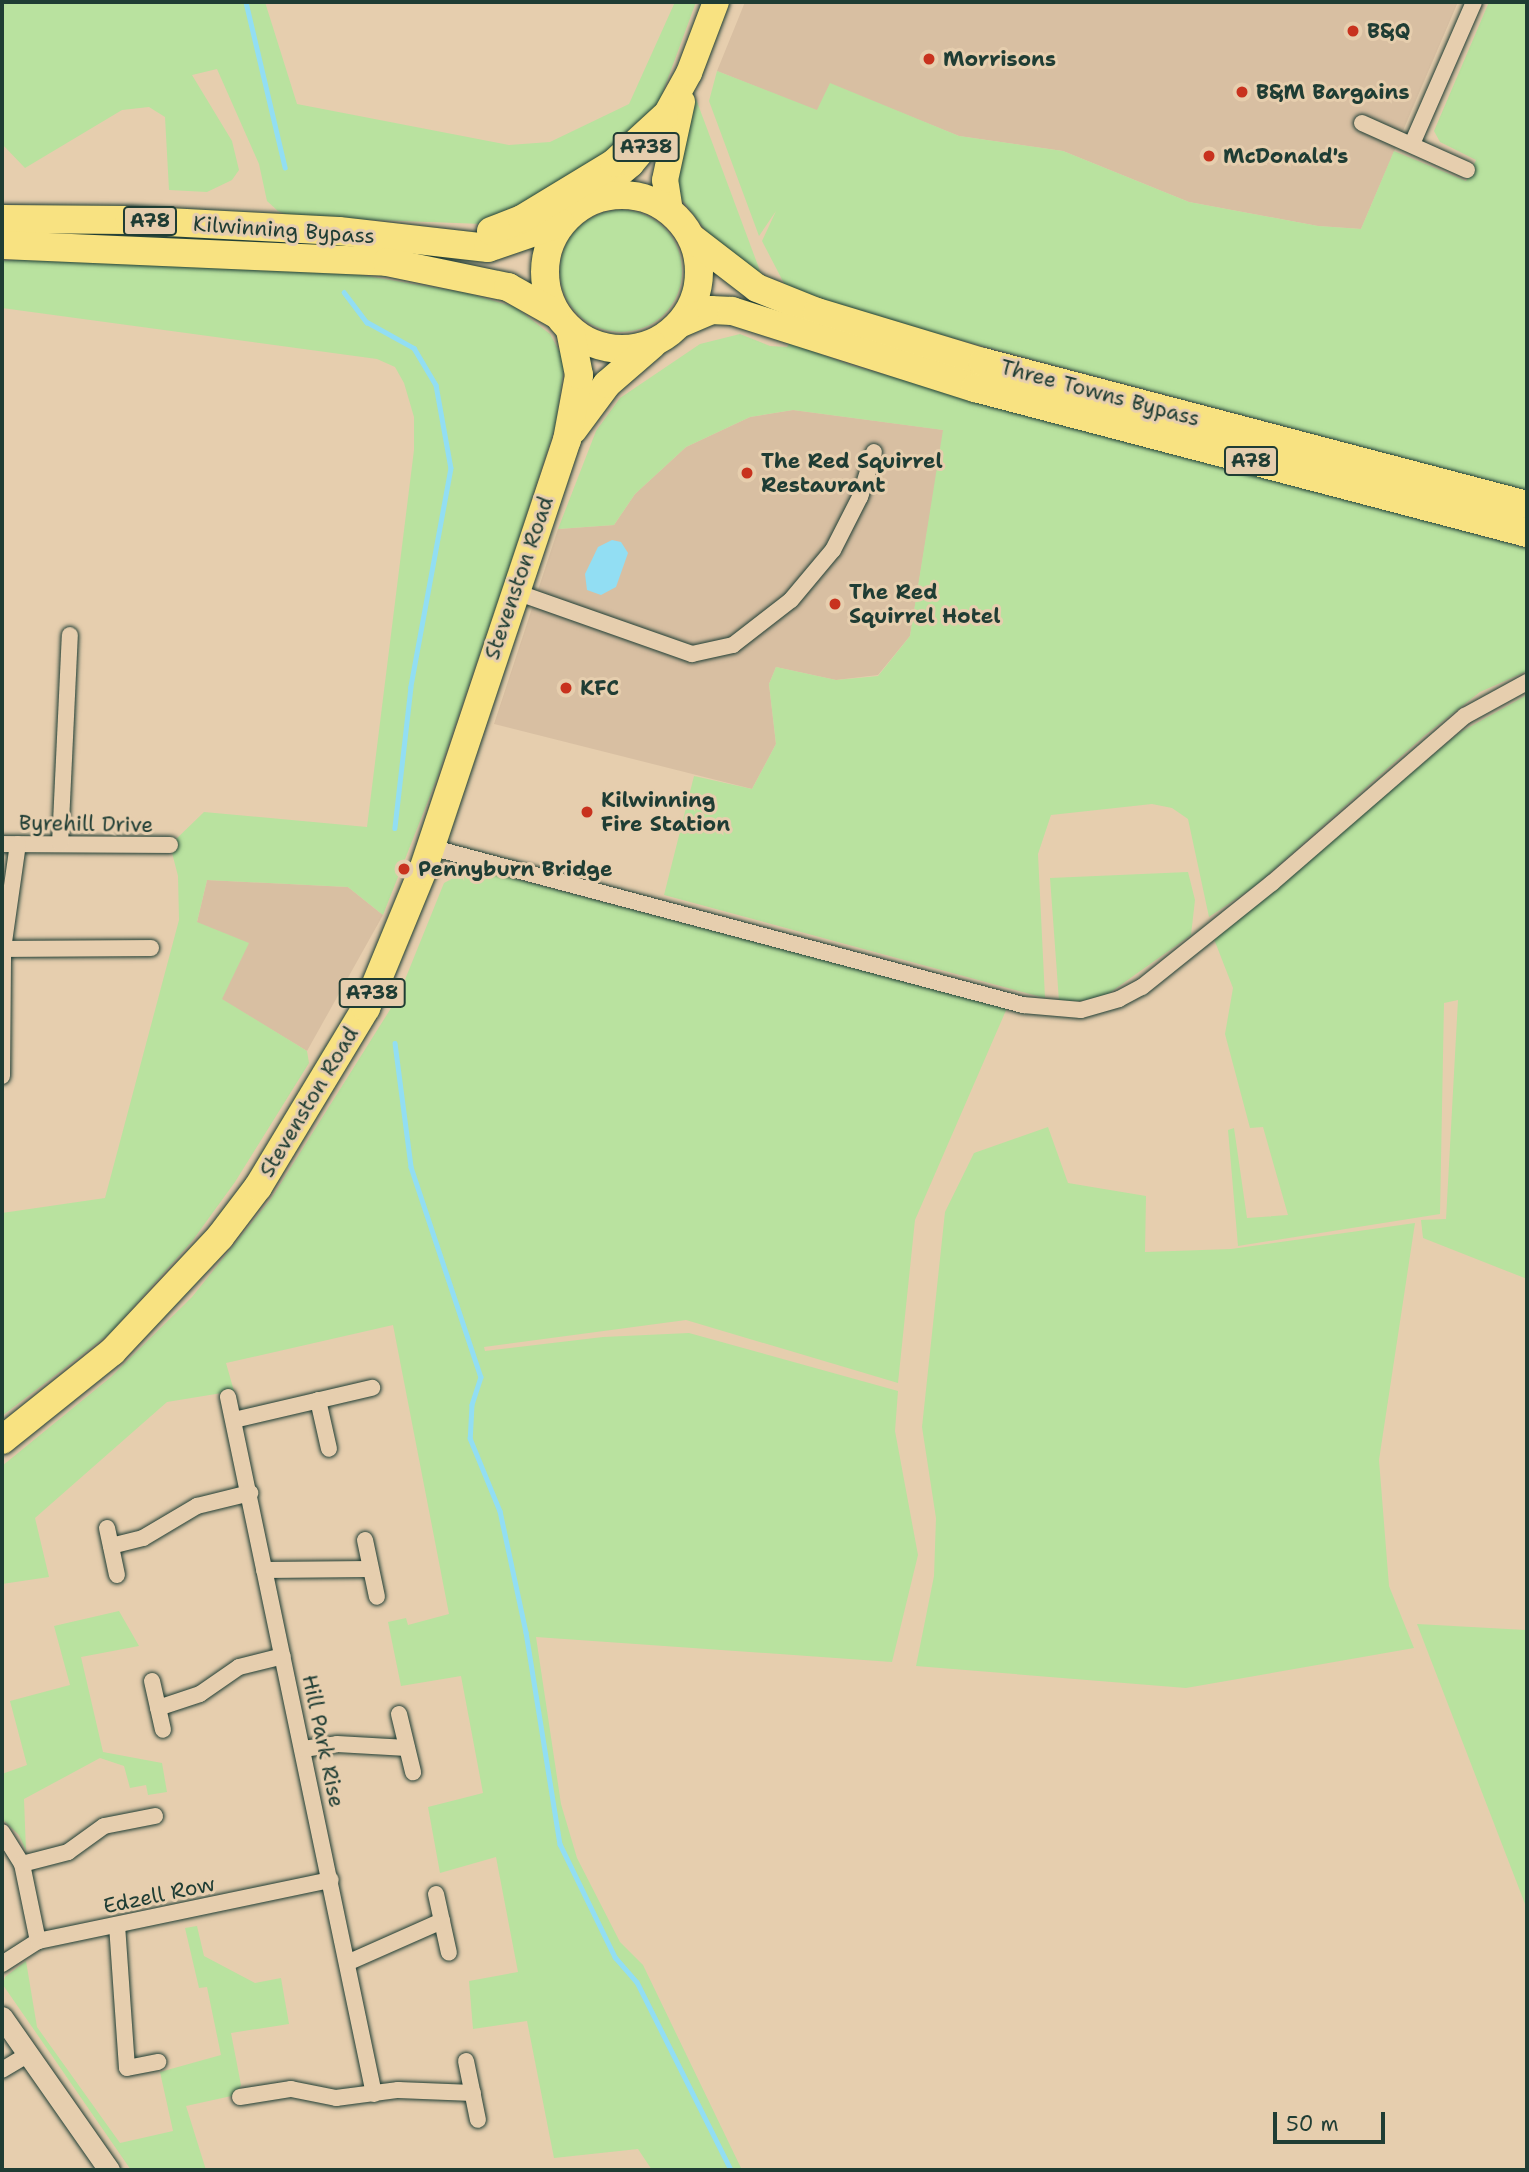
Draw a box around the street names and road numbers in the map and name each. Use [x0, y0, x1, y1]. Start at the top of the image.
road number: A738 [611, 132, 681, 162]
road number: A78 [122, 206, 178, 236]
street label: Kilwinning Bypass [192, 211, 376, 249]
street label: Three Towns Bypass [998, 354, 1202, 432]
road number: A78 [1223, 446, 1279, 476]
street label: Stevenston Road [479, 493, 559, 663]
street label: Byrehill Drive [19, 810, 153, 838]
road number: A738 [337, 978, 407, 1009]
street label: Stevenston Road [254, 1022, 364, 1182]
street label: Hill Park Rise [297, 1672, 349, 1810]
street label: Edzell Row [101, 1871, 217, 1919]

